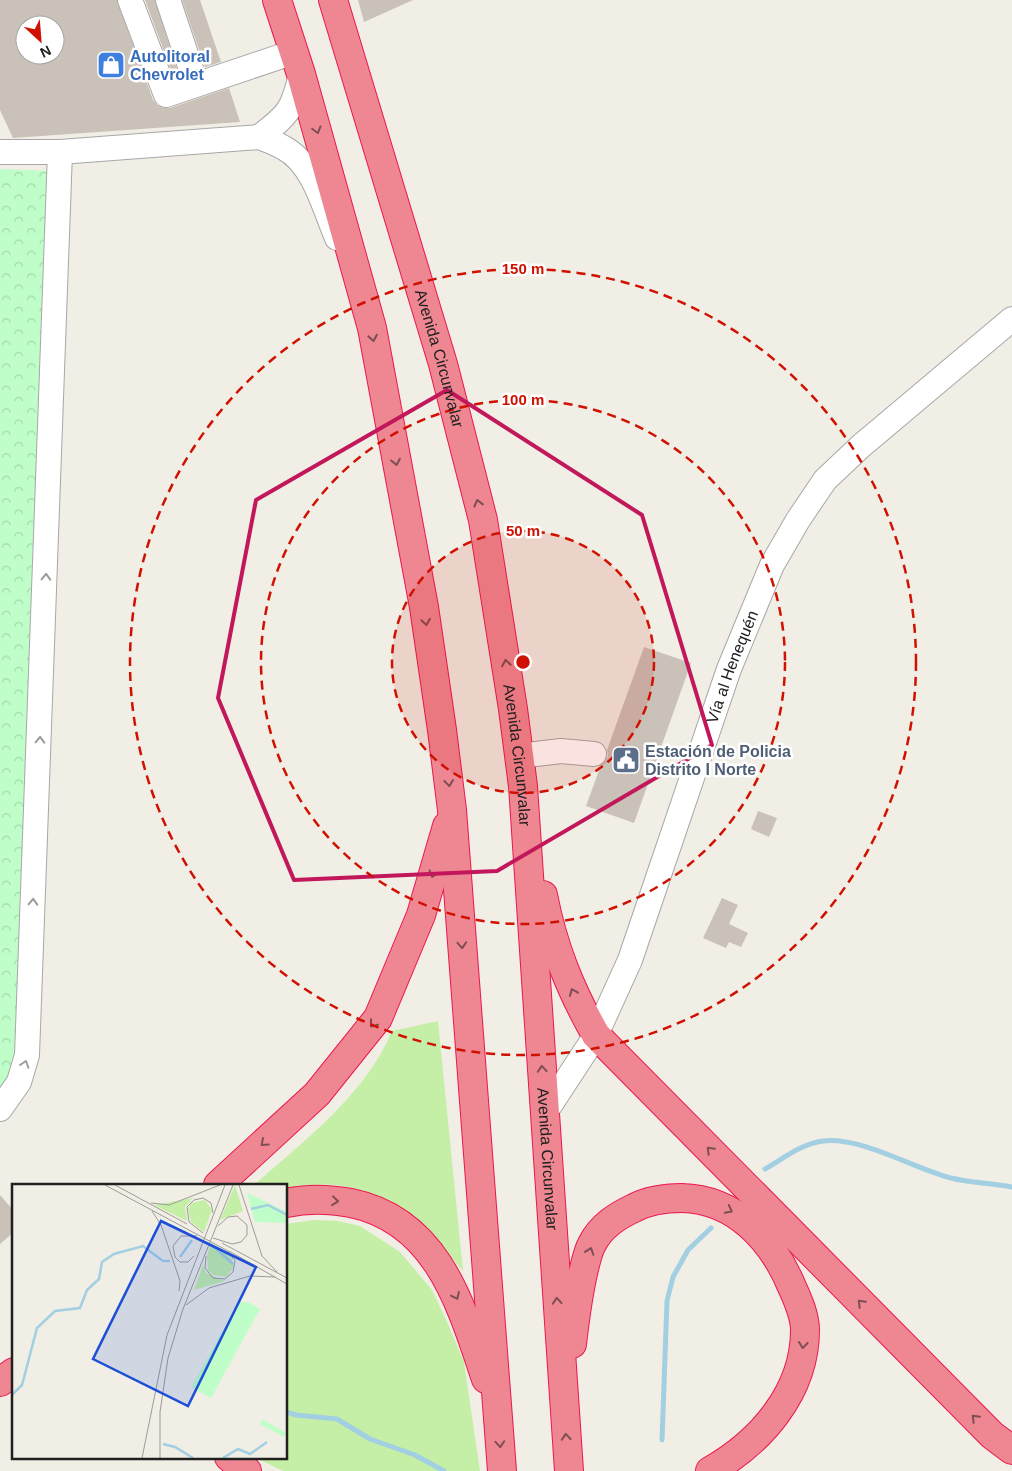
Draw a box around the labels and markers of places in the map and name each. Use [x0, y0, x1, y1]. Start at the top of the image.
place label: Autolitoral Chevrolet [130, 48, 210, 83]
shop icon: Autolitoral Chevrolet [96, 50, 126, 80]
centre of rings [514, 653, 532, 671]
place label: Estación de Policia Distrito I Norte [645, 743, 791, 778]
public building icon: Estación de Policia Distrito I Norte [611, 745, 641, 775]

